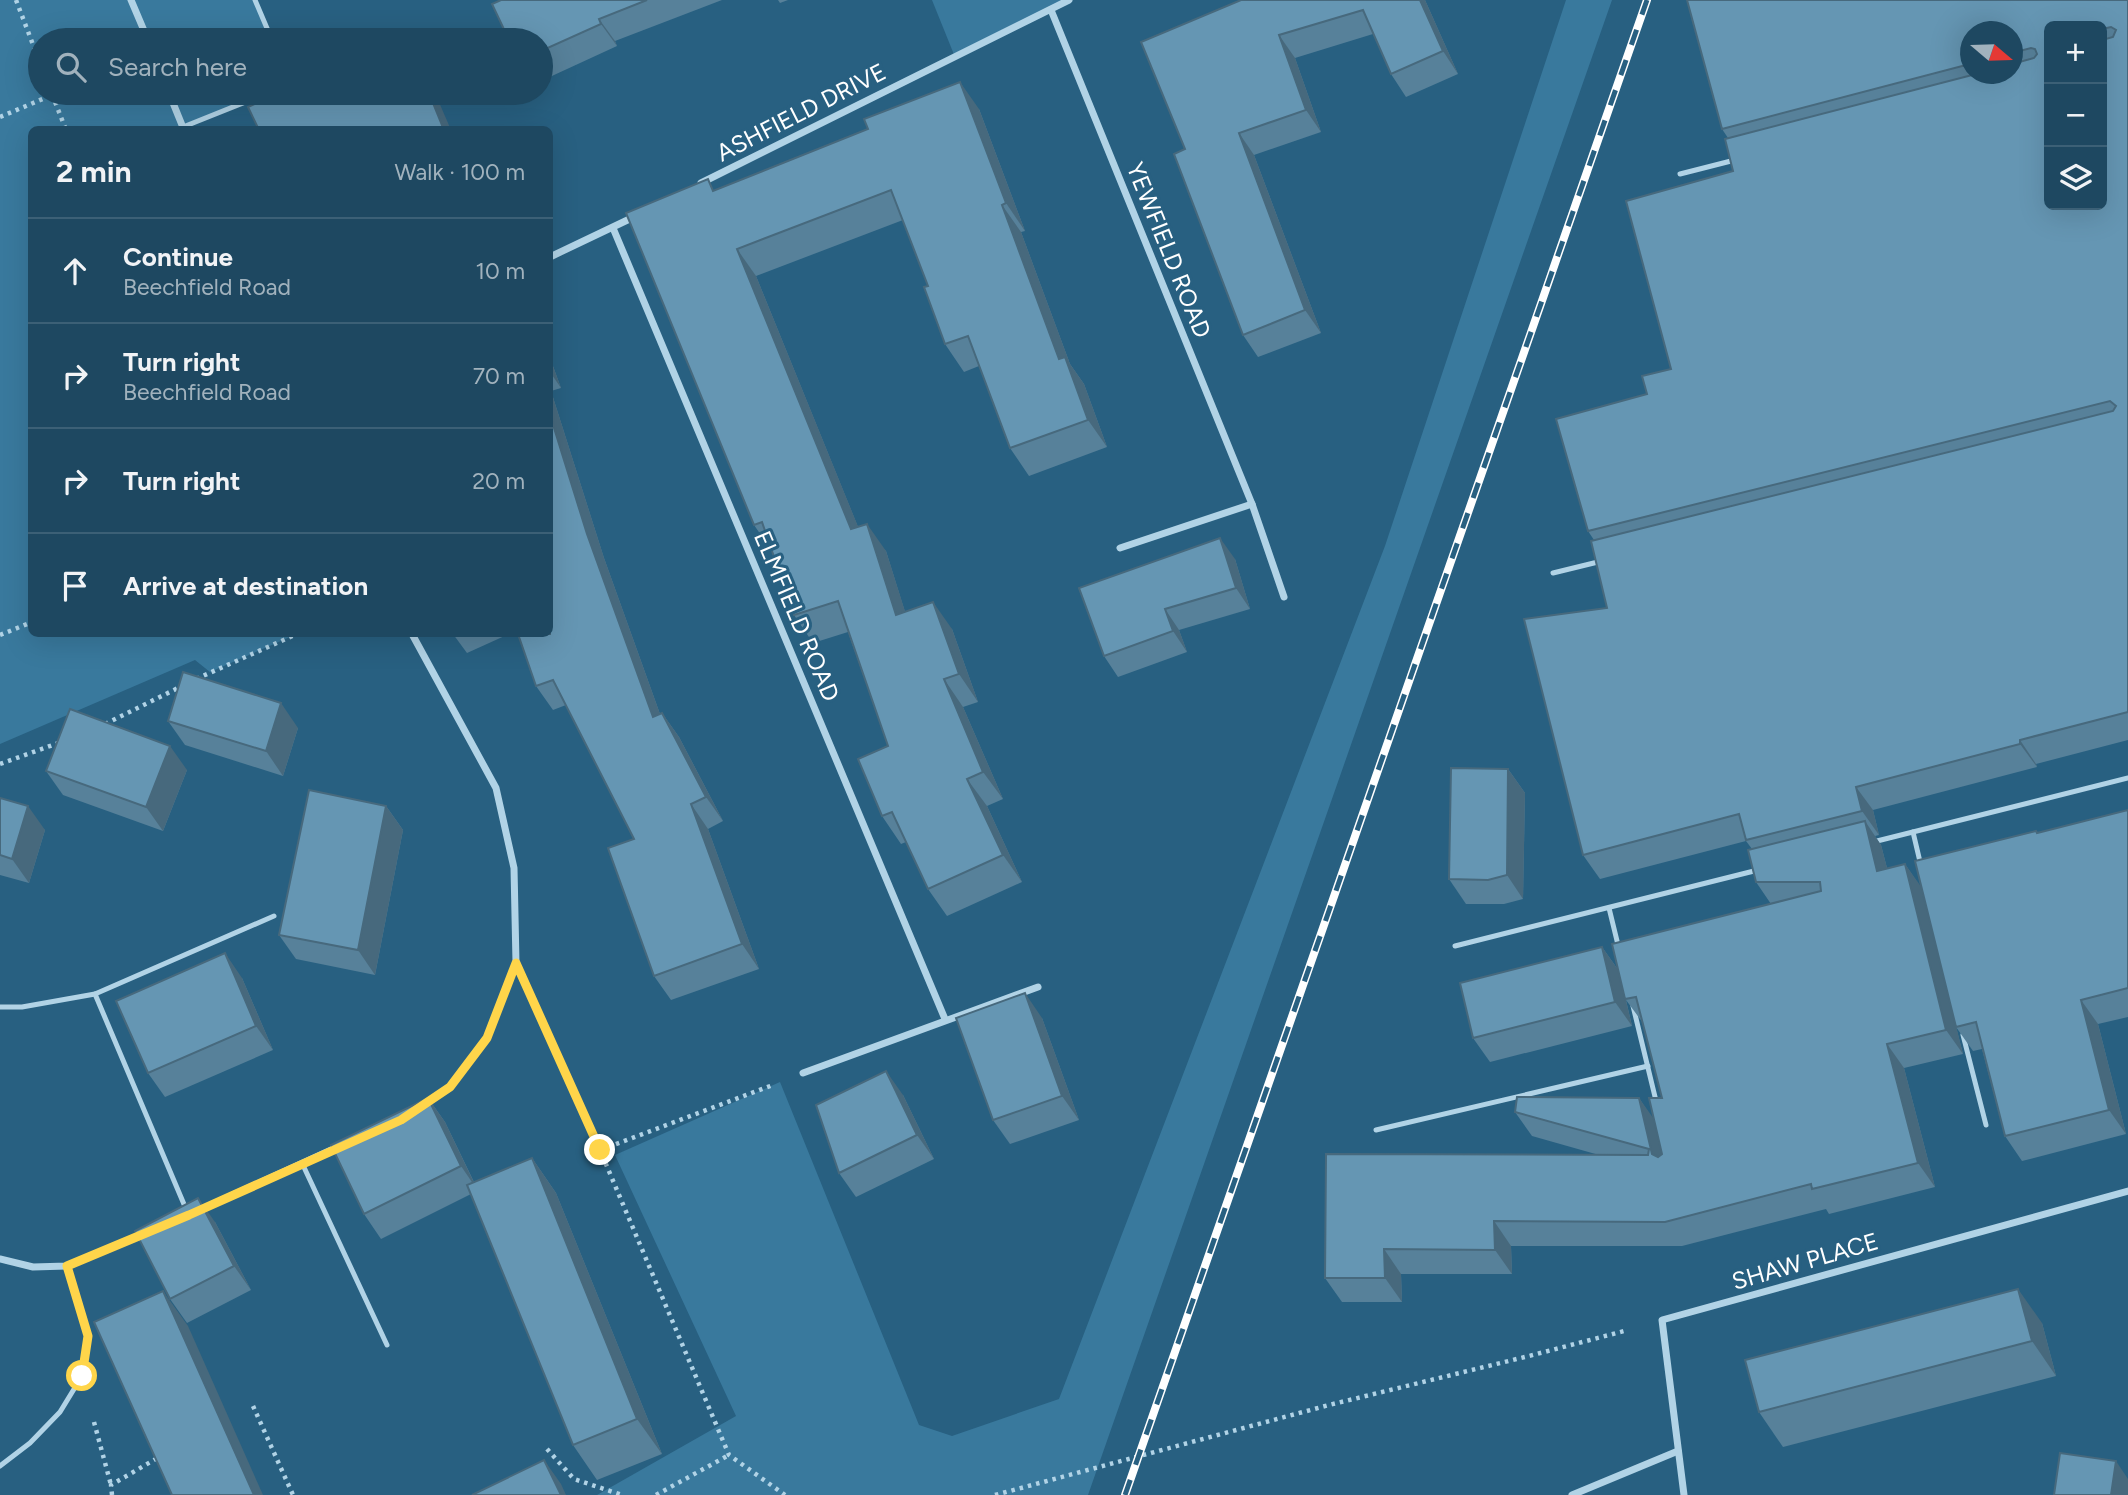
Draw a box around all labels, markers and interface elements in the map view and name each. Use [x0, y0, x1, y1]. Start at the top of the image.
north arrow [1960, 21, 2023, 84]
map controls [2044, 21, 2107, 210]
button: + [2044, 21, 2107, 84]
search box [28, 28, 553, 105]
icon: search [52, 48, 90, 86]
text: Search here [108, 51, 247, 83]
street label: ASHFIELD DRIVE [711, 57, 891, 167]
button: − [2044, 84, 2107, 147]
button: layers [2044, 147, 2107, 210]
text: 2 min [56, 153, 132, 190]
text: Walk · 100 m [394, 158, 525, 186]
street label: YEWFIELD ROAD [1121, 158, 1217, 342]
text: Continue [123, 241, 233, 273]
icon: ahead [56, 252, 94, 290]
text: 10 m [476, 257, 525, 285]
text: Beechfield Road [123, 273, 291, 301]
text: Turn right [123, 346, 240, 378]
icon: right [56, 357, 94, 395]
text: 70 m [473, 362, 525, 390]
text: Beechfield Road [123, 378, 291, 406]
icon: right [56, 462, 94, 500]
text: Turn right [123, 465, 240, 497]
text: 20 m [472, 467, 525, 495]
street label: ELMFIELD ROAD [748, 527, 846, 705]
icon: arrive [56, 567, 94, 605]
text: Arrive at destination [123, 570, 368, 602]
route end [584, 1134, 615, 1165]
street label: SHAW PLACE [1729, 1226, 1881, 1296]
route start [66, 1360, 97, 1391]

